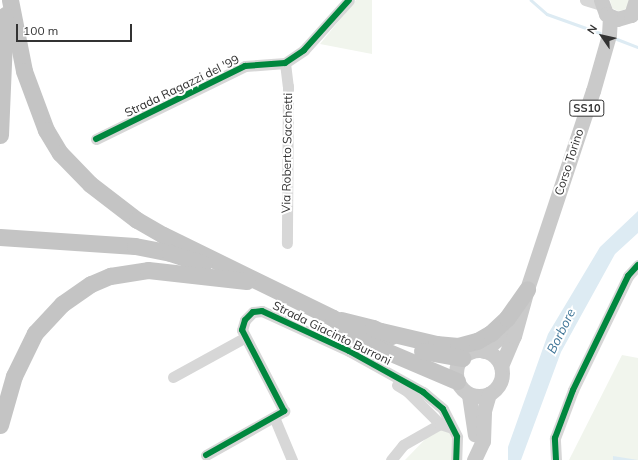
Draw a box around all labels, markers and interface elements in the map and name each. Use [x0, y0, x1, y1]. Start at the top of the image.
scale bar [18, 16, 134, 42]
north arrow [582, 16, 622, 56]
text: N [584, 22, 600, 37]
text: 100 m [23, 23, 58, 38]
street label: Strada Ragazzi del '99 [122, 52, 242, 120]
street label: Via Roberto Sacchetti [279, 93, 295, 213]
road number: SS10 [569, 99, 605, 117]
street label: Corso Torino [551, 127, 587, 197]
street label: Strada Giacinto Burroni [270, 298, 394, 368]
water label: Borbore [543, 306, 579, 356]

